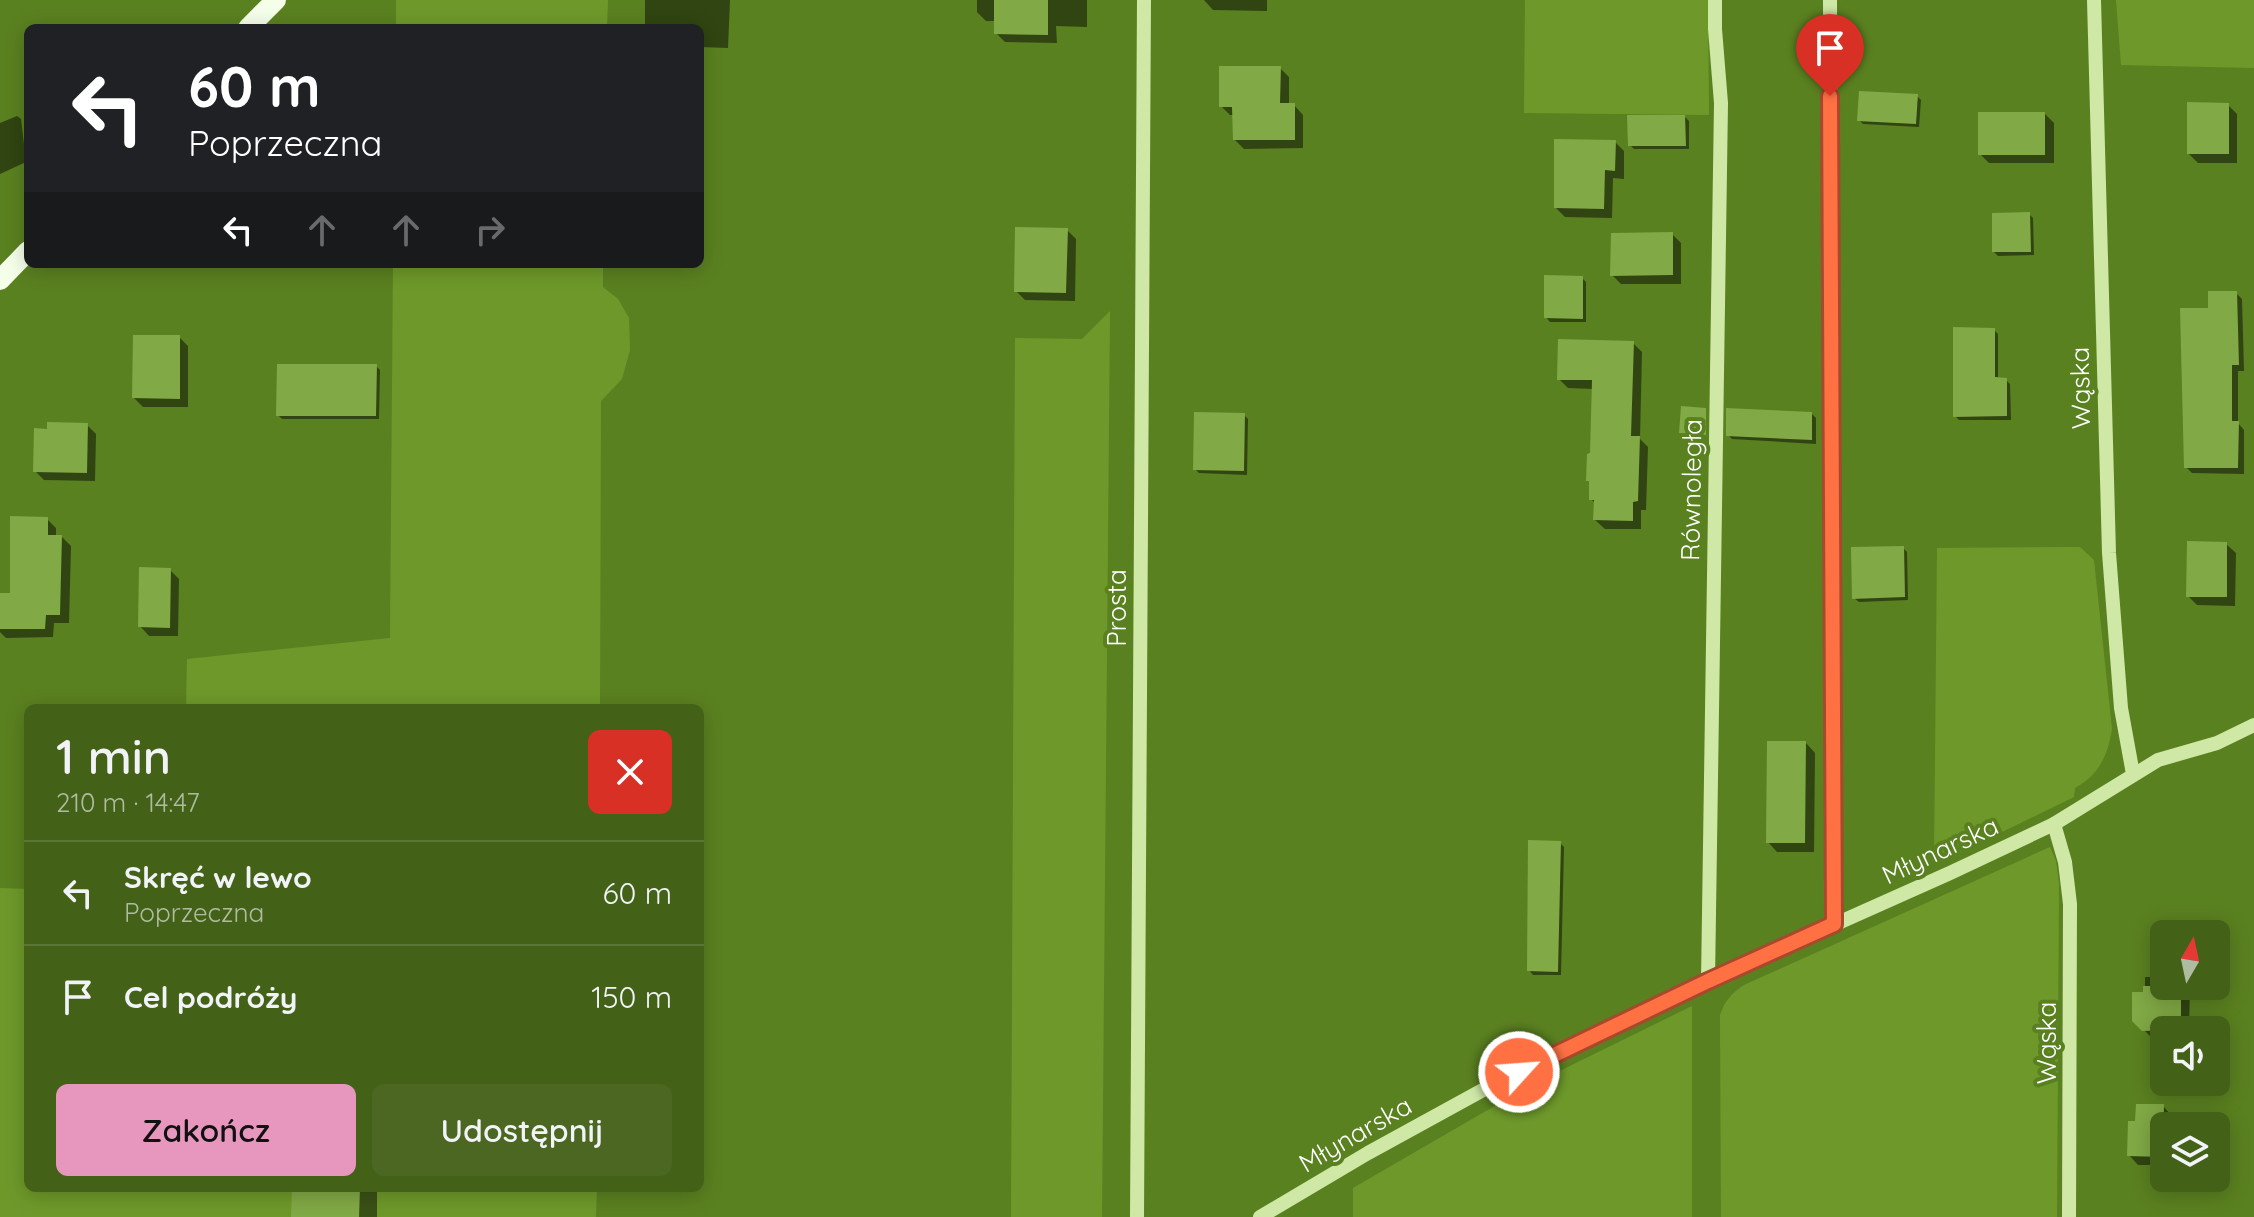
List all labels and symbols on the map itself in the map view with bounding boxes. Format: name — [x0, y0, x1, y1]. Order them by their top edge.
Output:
pin — [1796, 14.0, 1864, 96]
street label: Wąska — [2063, 347, 2097, 429]
street label: Równoległa — [1673, 419, 1709, 561]
street label: Prosta — [1100, 569, 1133, 647]
street label: Młynarska — [1876, 809, 2004, 891]
north arrow — [2150, 920, 2230, 1000]
street label: Wąska — [2030, 1002, 2063, 1084]
position arrow — [1477, 1030, 1561, 1114]
street label: Młynarska — [1293, 1089, 1417, 1179]

